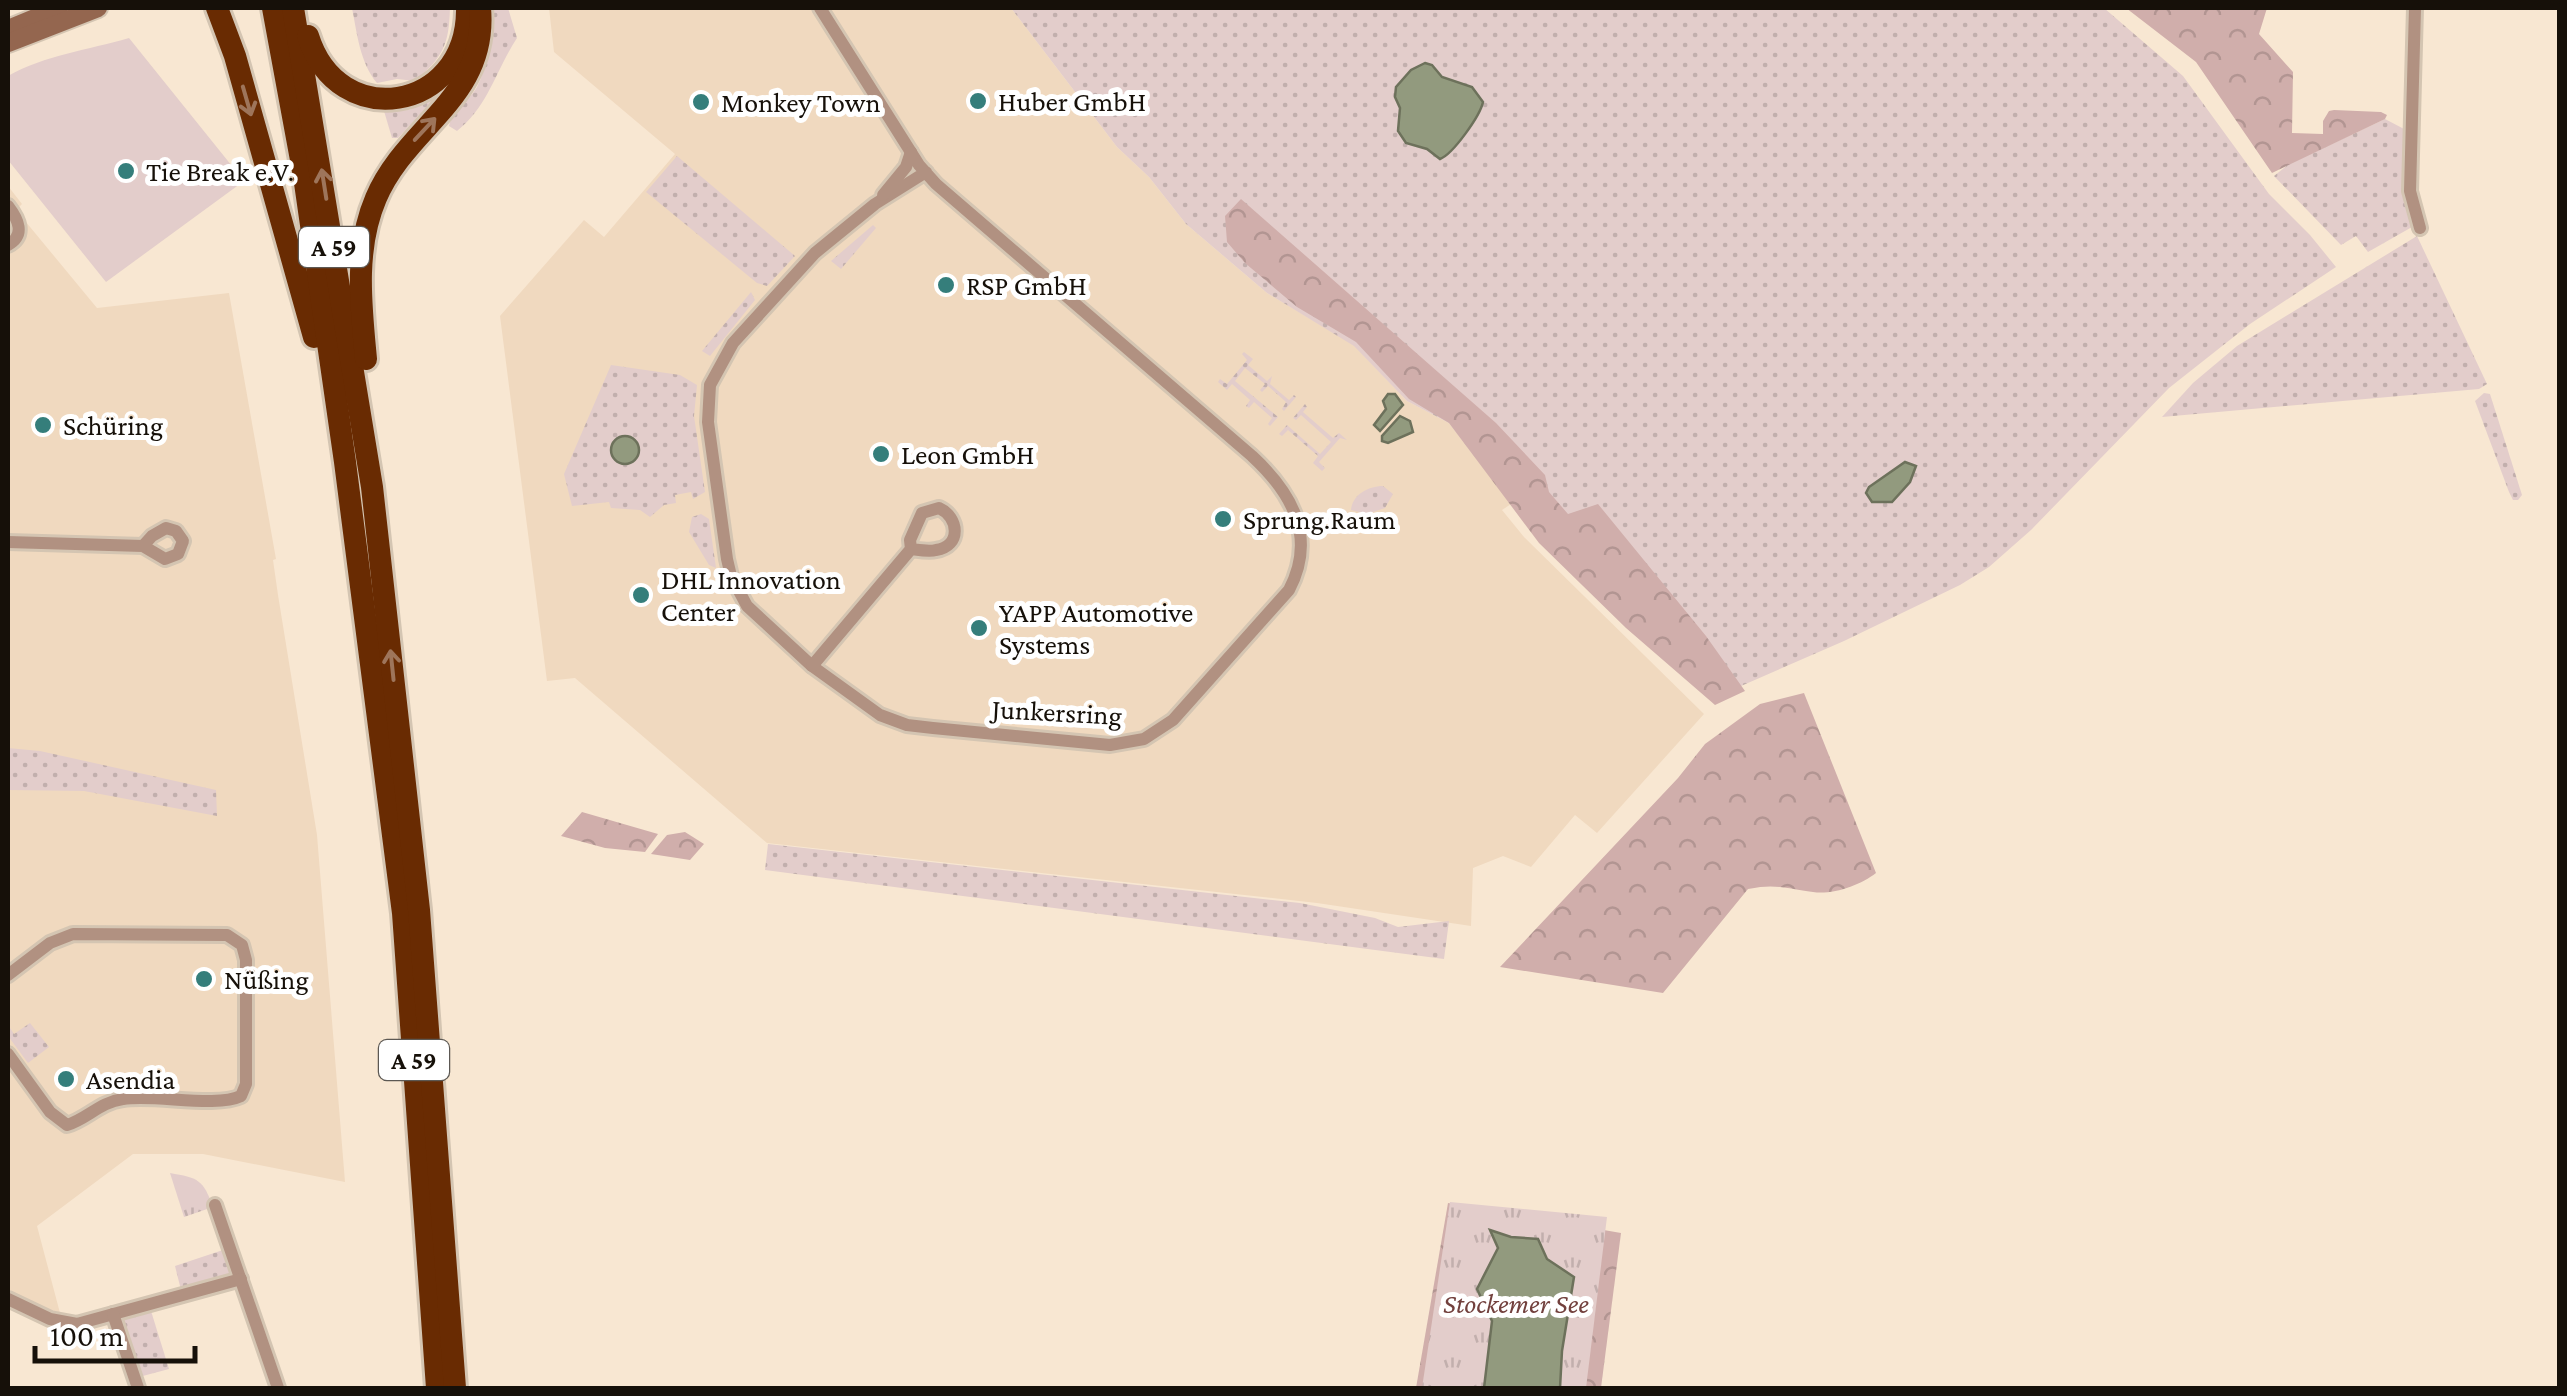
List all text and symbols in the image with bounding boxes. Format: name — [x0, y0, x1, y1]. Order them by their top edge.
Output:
one-way arrow — [239, 85, 258, 116]
place label: Huber GmbH — [998, 86, 1146, 117]
place label: Monkey Town — [721, 87, 880, 118]
marker: Huber GmbH — [967, 90, 989, 112]
marker: Monkey Town — [690, 91, 712, 113]
one-way arrow — [413, 116, 437, 142]
place label: Tie Break e.V. — [146, 156, 294, 187]
marker: Tie Break e.V. — [115, 160, 137, 182]
one-way arrow — [314, 168, 333, 200]
road number: A 59 — [299, 227, 369, 267]
place label: RSP GmbH — [966, 270, 1087, 301]
marker: RSP GmbH — [935, 274, 957, 296]
place label: Schüring — [63, 410, 164, 441]
marker: Schüring — [32, 414, 54, 436]
place label: Leon GmbH — [901, 439, 1034, 470]
marker: Leon GmbH — [870, 443, 892, 465]
place label: Sprung.Raum — [1243, 504, 1396, 535]
marker: Sprung.Raum — [1212, 508, 1234, 530]
place label: DHL Innovation Center — [661, 564, 841, 627]
marker: DHL Innovation Center — [630, 584, 652, 606]
place label: YAPP Automotive Systems — [999, 597, 1193, 660]
marker: YAPP Automotive Systems — [968, 617, 990, 639]
one-way arrow — [382, 650, 401, 682]
street label: Junkersring — [988, 693, 1123, 731]
place label: Nüßing — [224, 964, 309, 995]
marker: Nüßing — [193, 968, 215, 990]
road number: A 59 — [379, 1040, 449, 1080]
place label: Asendia — [86, 1064, 175, 1095]
marker: Asendia — [55, 1068, 77, 1090]
park label: Stockemer See — [1443, 1288, 1589, 1319]
scale bar — [35, 1301, 195, 1363]
text: 100 m — [50, 1319, 124, 1352]

